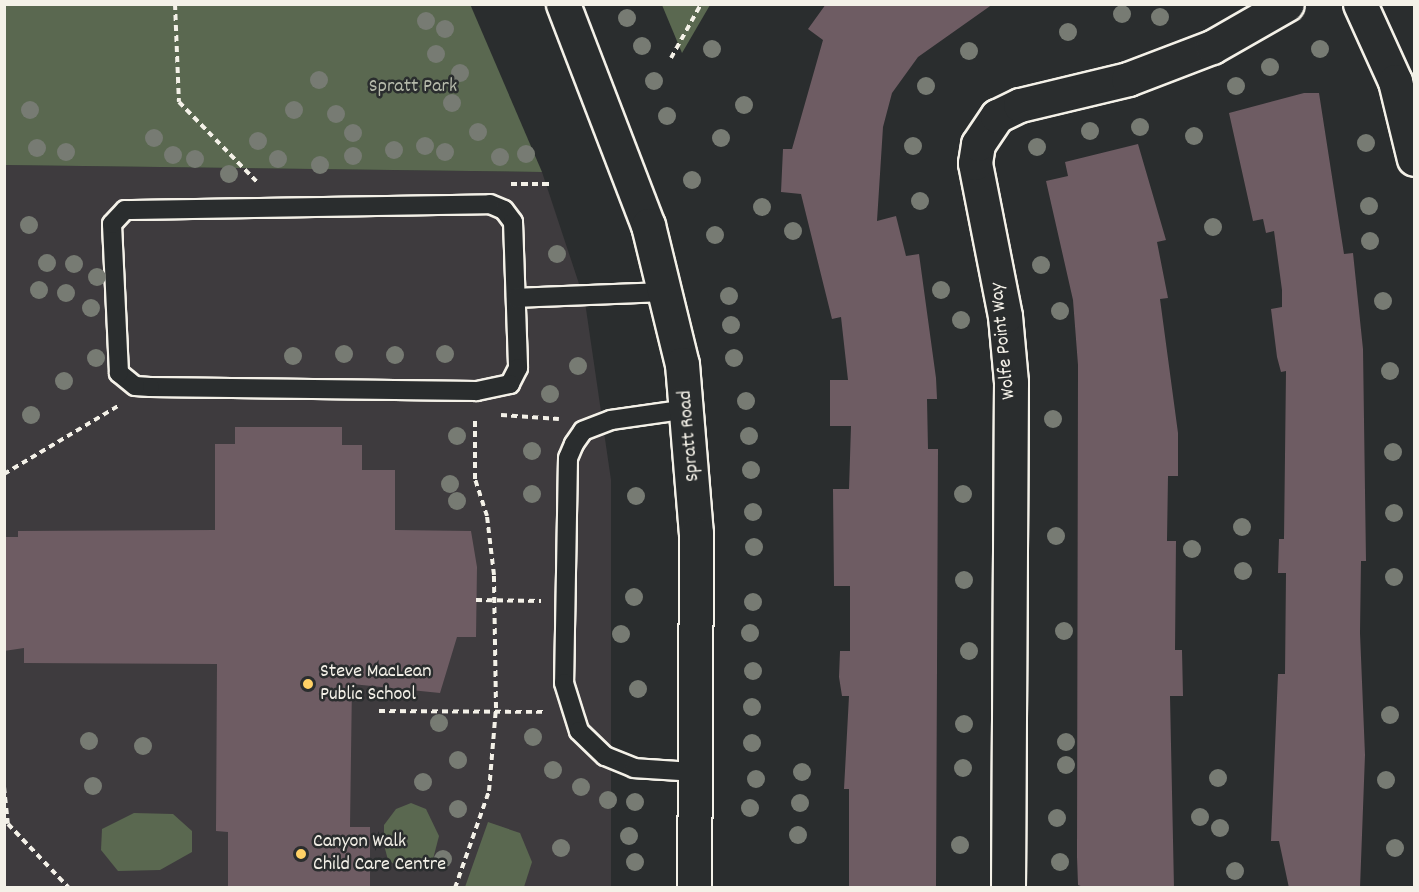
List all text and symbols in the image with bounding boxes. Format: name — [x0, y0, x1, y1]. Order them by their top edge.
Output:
park label: Spratt Park — [369, 75, 457, 99]
street label: Wolfe Point Way — [986, 281, 1022, 401]
street label: Spratt Road — [674, 389, 706, 483]
place label: Steve MacLean Public School — [320, 660, 431, 707]
marker: Steve MacLean Public School — [301, 677, 315, 691]
place label: Canyon Walk Child Care Centre — [313, 831, 446, 878]
marker: Canyon Walk Child Care Centre — [294, 847, 308, 861]

